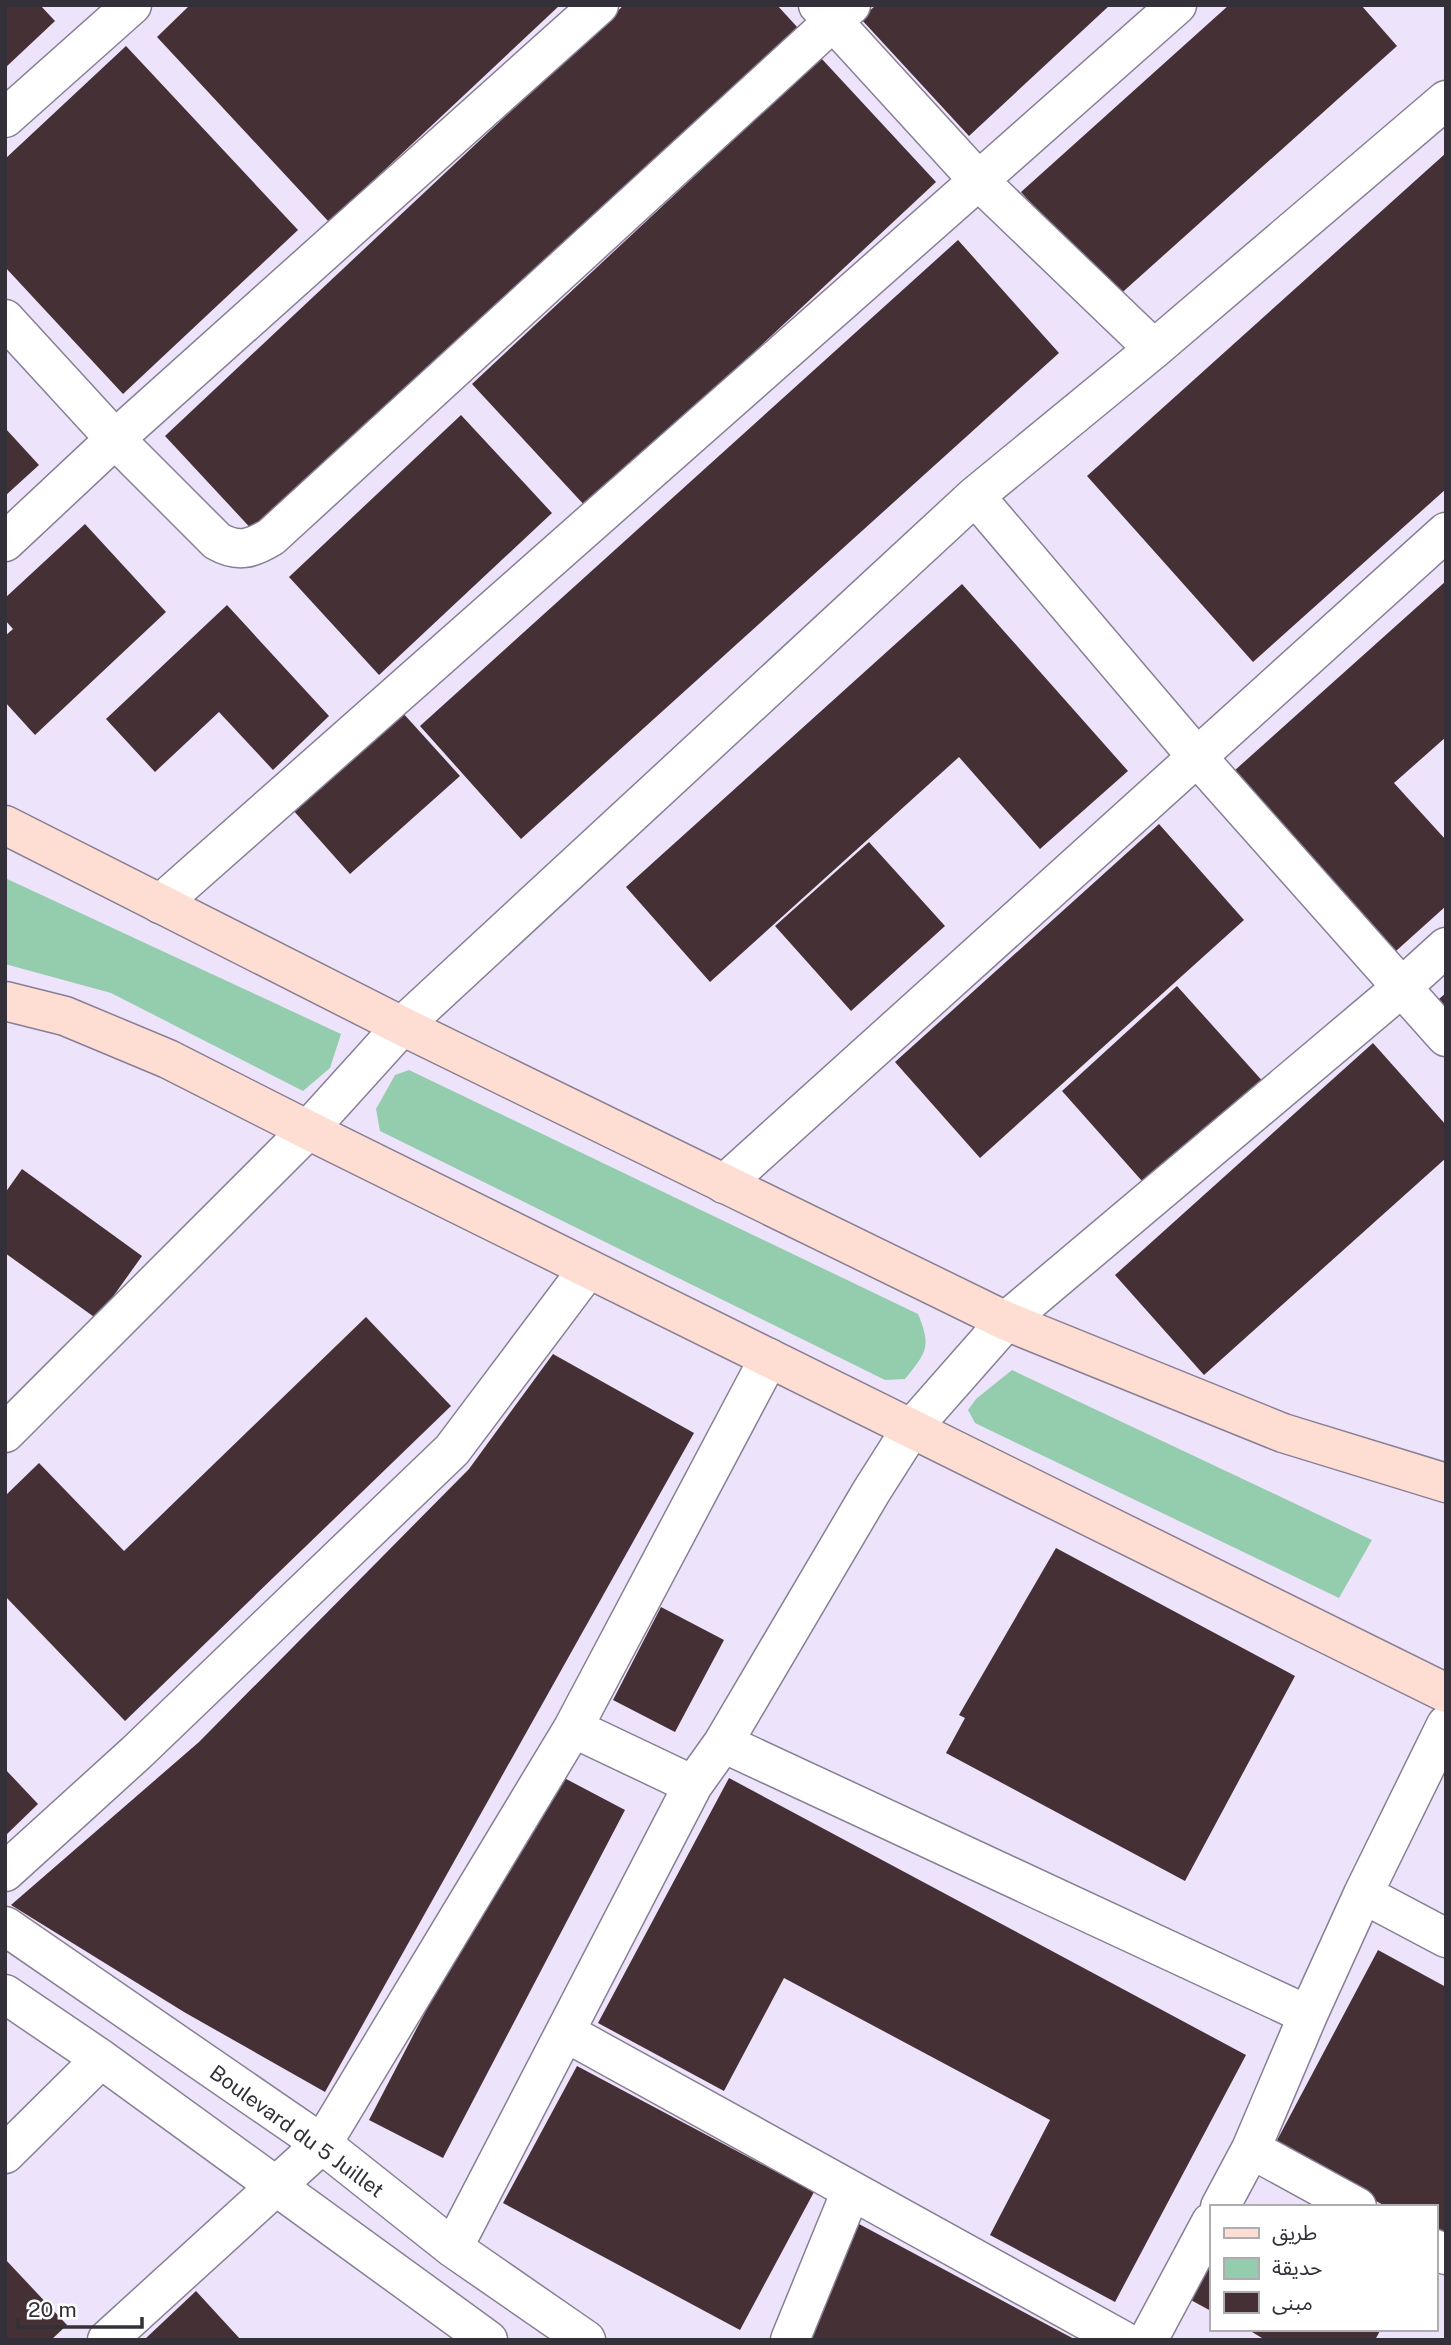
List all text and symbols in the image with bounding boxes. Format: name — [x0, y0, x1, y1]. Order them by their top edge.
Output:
street label: Boulevard du 5 Juillet — [205, 2060, 389, 2202]
legend — [1210, 2205, 1437, 2331]
text: طريق — [1272, 2220, 1317, 2246]
text: حديقة — [1272, 2255, 1322, 2280]
scale bar — [18, 2286, 142, 2330]
text: مبنى — [1272, 2290, 1313, 2315]
text: 20 m — [28, 2297, 77, 2322]

